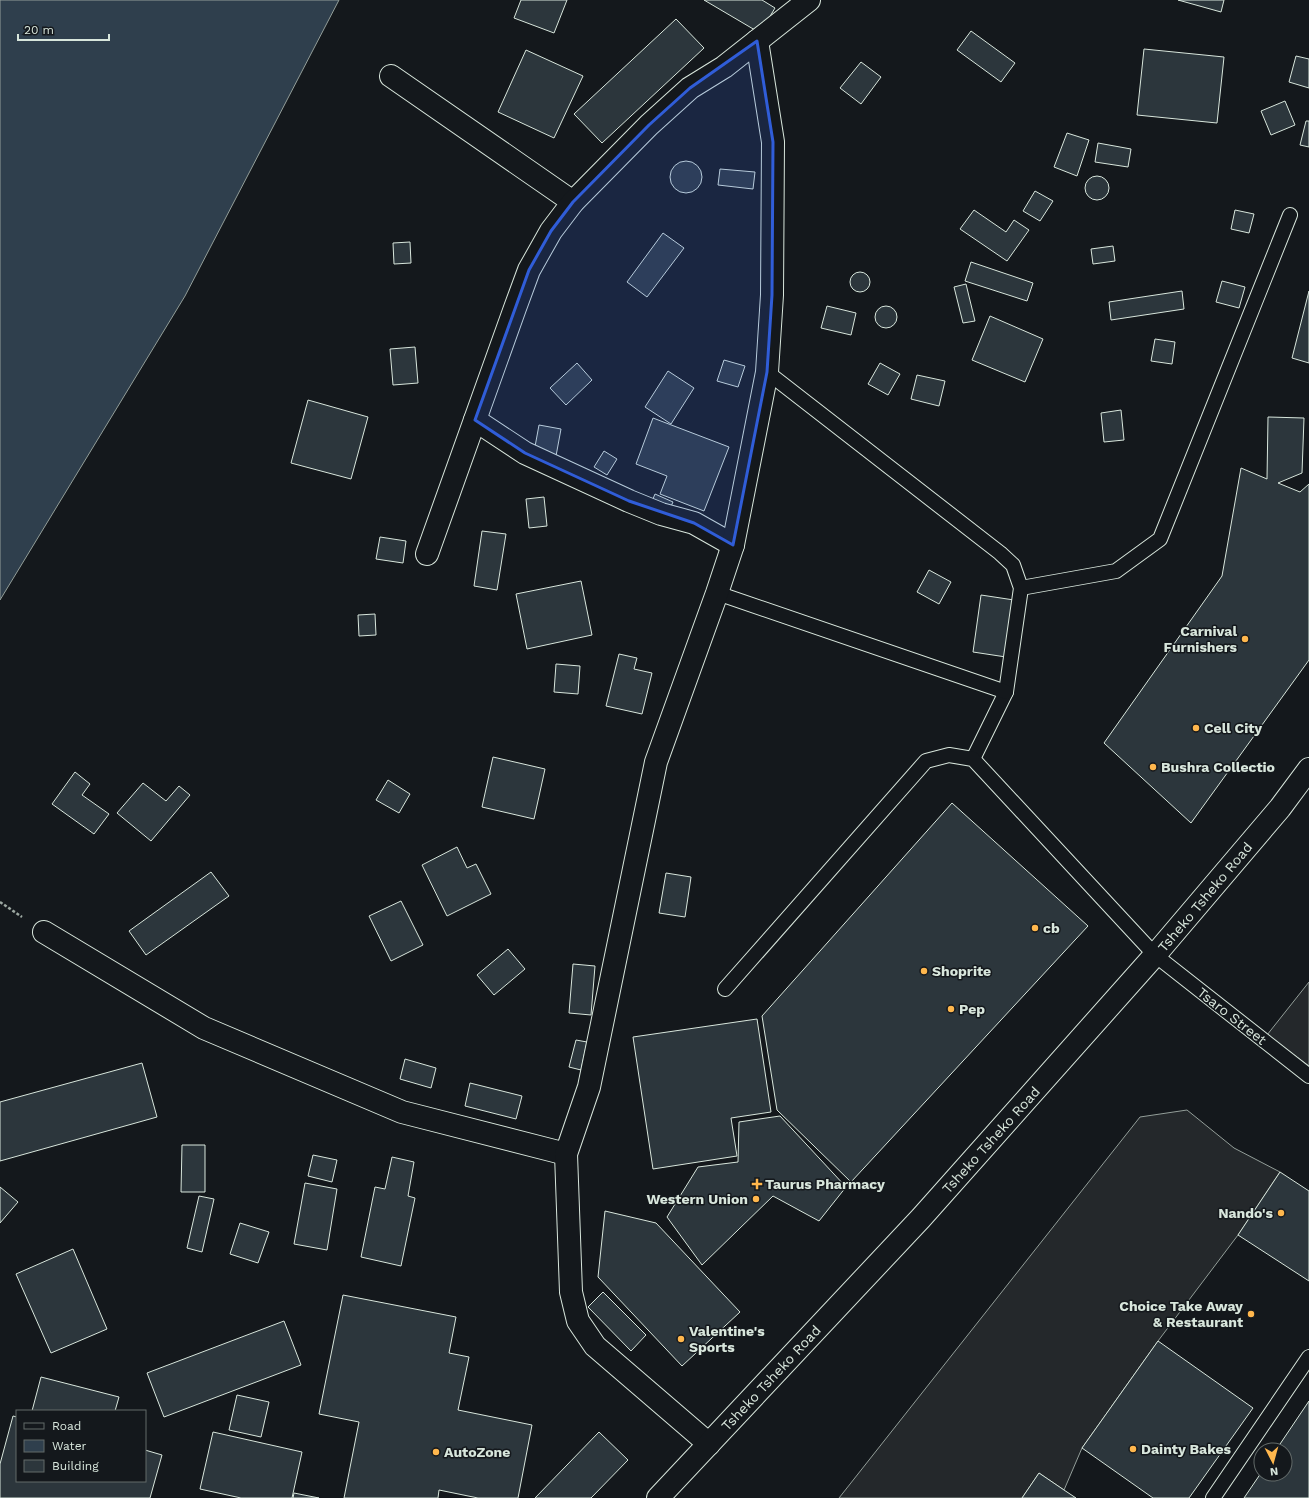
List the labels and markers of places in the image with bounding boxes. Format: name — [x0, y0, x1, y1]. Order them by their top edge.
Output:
place label: Carnival Furnishers — [1164, 623, 1238, 655]
marker: Carnival Furnishers — [1240, 634, 1250, 644]
place label: Cell City — [1204, 720, 1262, 736]
marker: Cell City — [1191, 723, 1201, 733]
place label: Bushra Collectio — [1161, 759, 1275, 775]
marker: Bushra Collectio — [1148, 762, 1158, 772]
place label: cb — [1043, 920, 1060, 936]
marker: cb — [1030, 923, 1040, 933]
place label: Shoprite — [932, 963, 991, 979]
marker: Shoprite — [919, 966, 929, 976]
place label: Pep — [959, 1001, 985, 1017]
marker: Pep — [946, 1004, 956, 1014]
place label: Taurus Pharmacy — [765, 1176, 885, 1192]
marker: Taurus Pharmacy — [752, 1179, 762, 1189]
place label: Western Union — [647, 1191, 748, 1207]
marker: Western Union — [751, 1194, 761, 1204]
place label: Nando's — [1218, 1205, 1274, 1221]
marker: Nando's — [1276, 1208, 1286, 1218]
place label: Choice Take Away & Restaurant — [1119, 1298, 1243, 1330]
marker: Choice Take Away & Restaurant — [1246, 1309, 1256, 1319]
place label: Valentine's Sports — [689, 1323, 765, 1355]
marker: Valentine's Sports — [676, 1334, 686, 1344]
place label: Dainty Bakes — [1141, 1441, 1232, 1457]
place label: AutoZone — [444, 1444, 510, 1460]
marker: Dainty Bakes — [1128, 1444, 1138, 1454]
marker: AutoZone — [431, 1447, 441, 1457]

